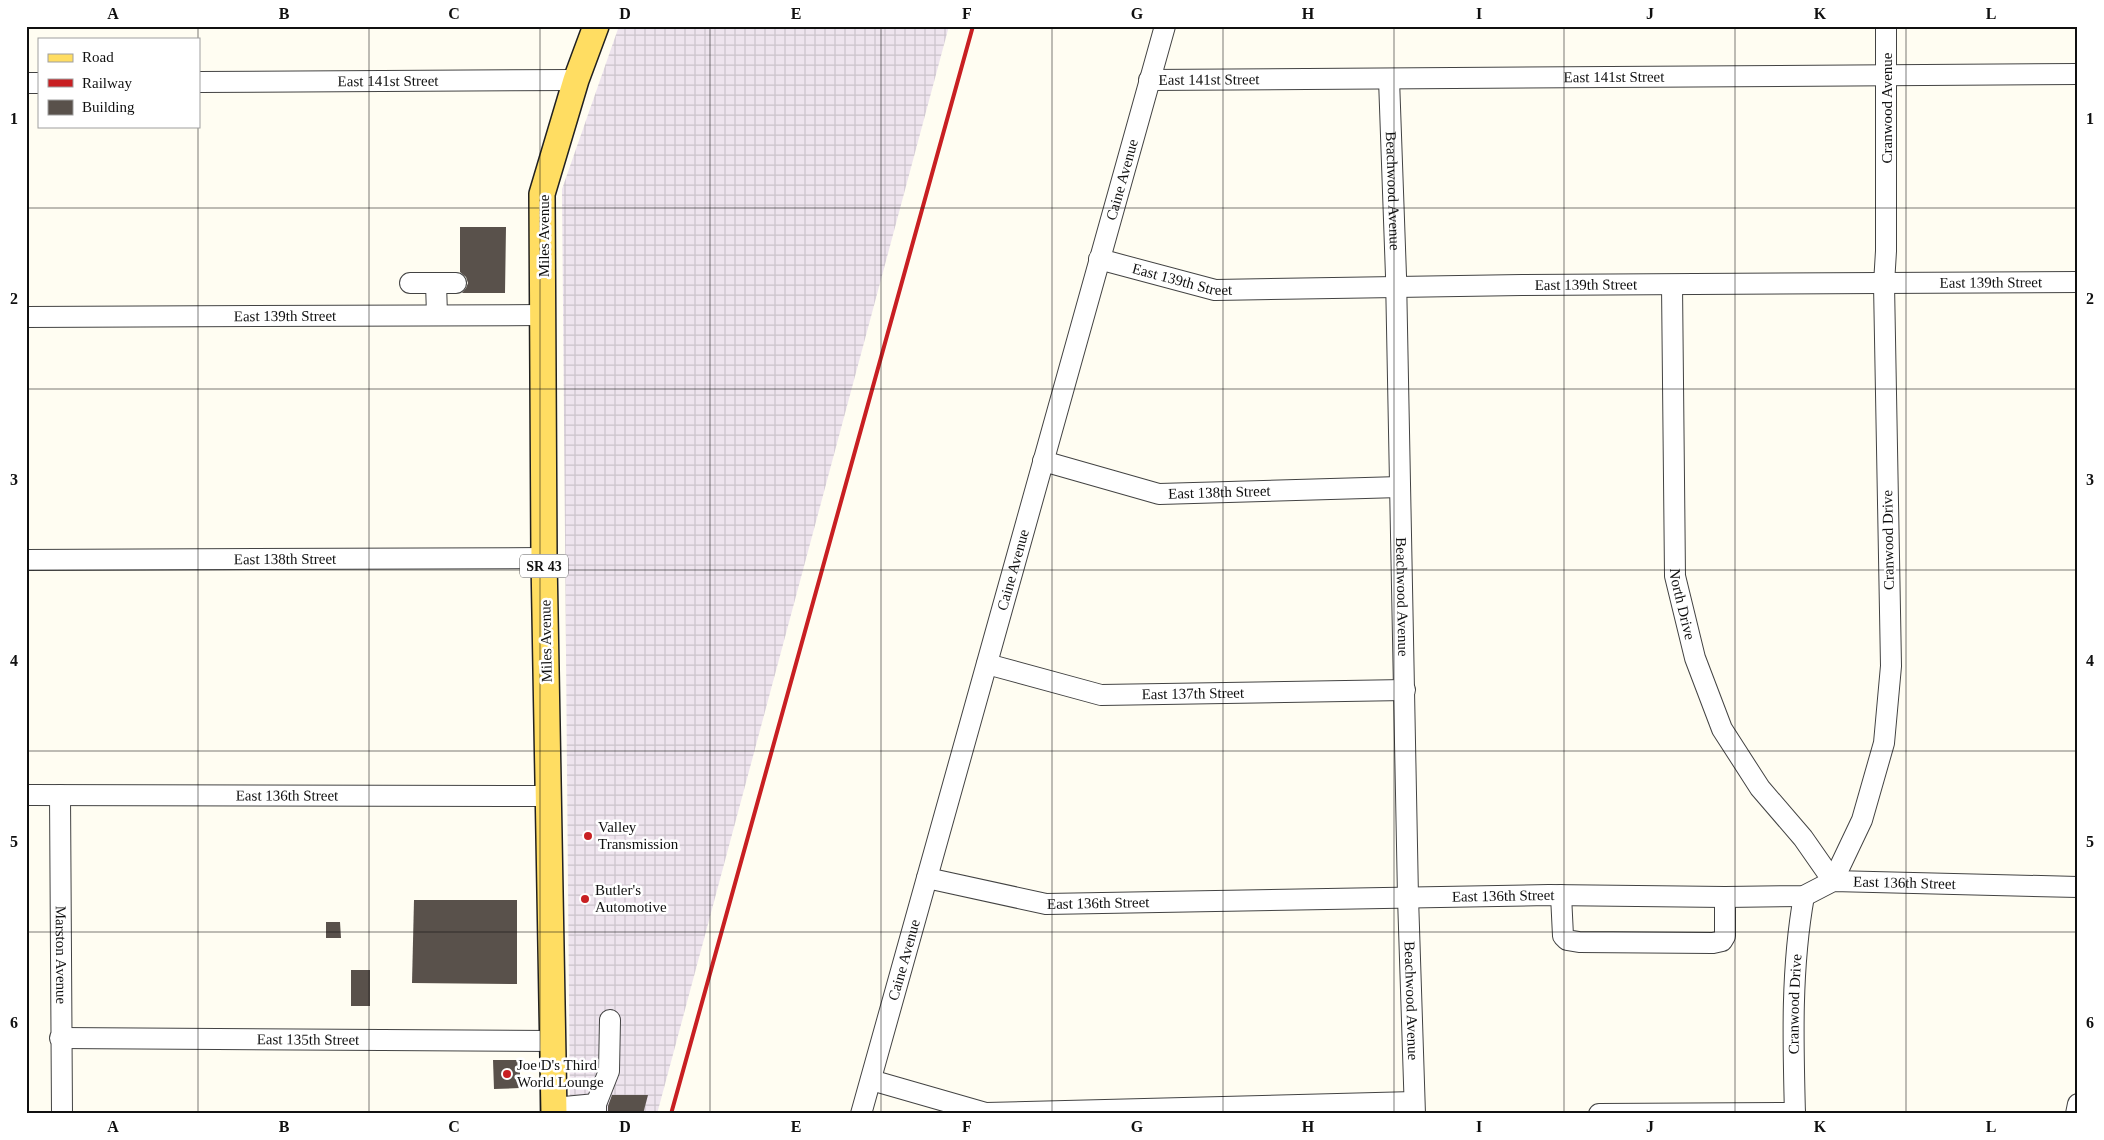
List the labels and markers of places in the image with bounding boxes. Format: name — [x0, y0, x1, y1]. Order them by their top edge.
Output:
place label: Valley Transmission — [598, 819, 679, 852]
marker: Valley Transmission — [582, 830, 594, 842]
place label: Butler's Automotive — [595, 882, 667, 915]
marker: Butler's Automotive — [579, 893, 591, 905]
place label: Joe D's Third World Lounge — [517, 1057, 604, 1090]
marker: Joe D's Third World Lounge — [501, 1068, 513, 1080]

